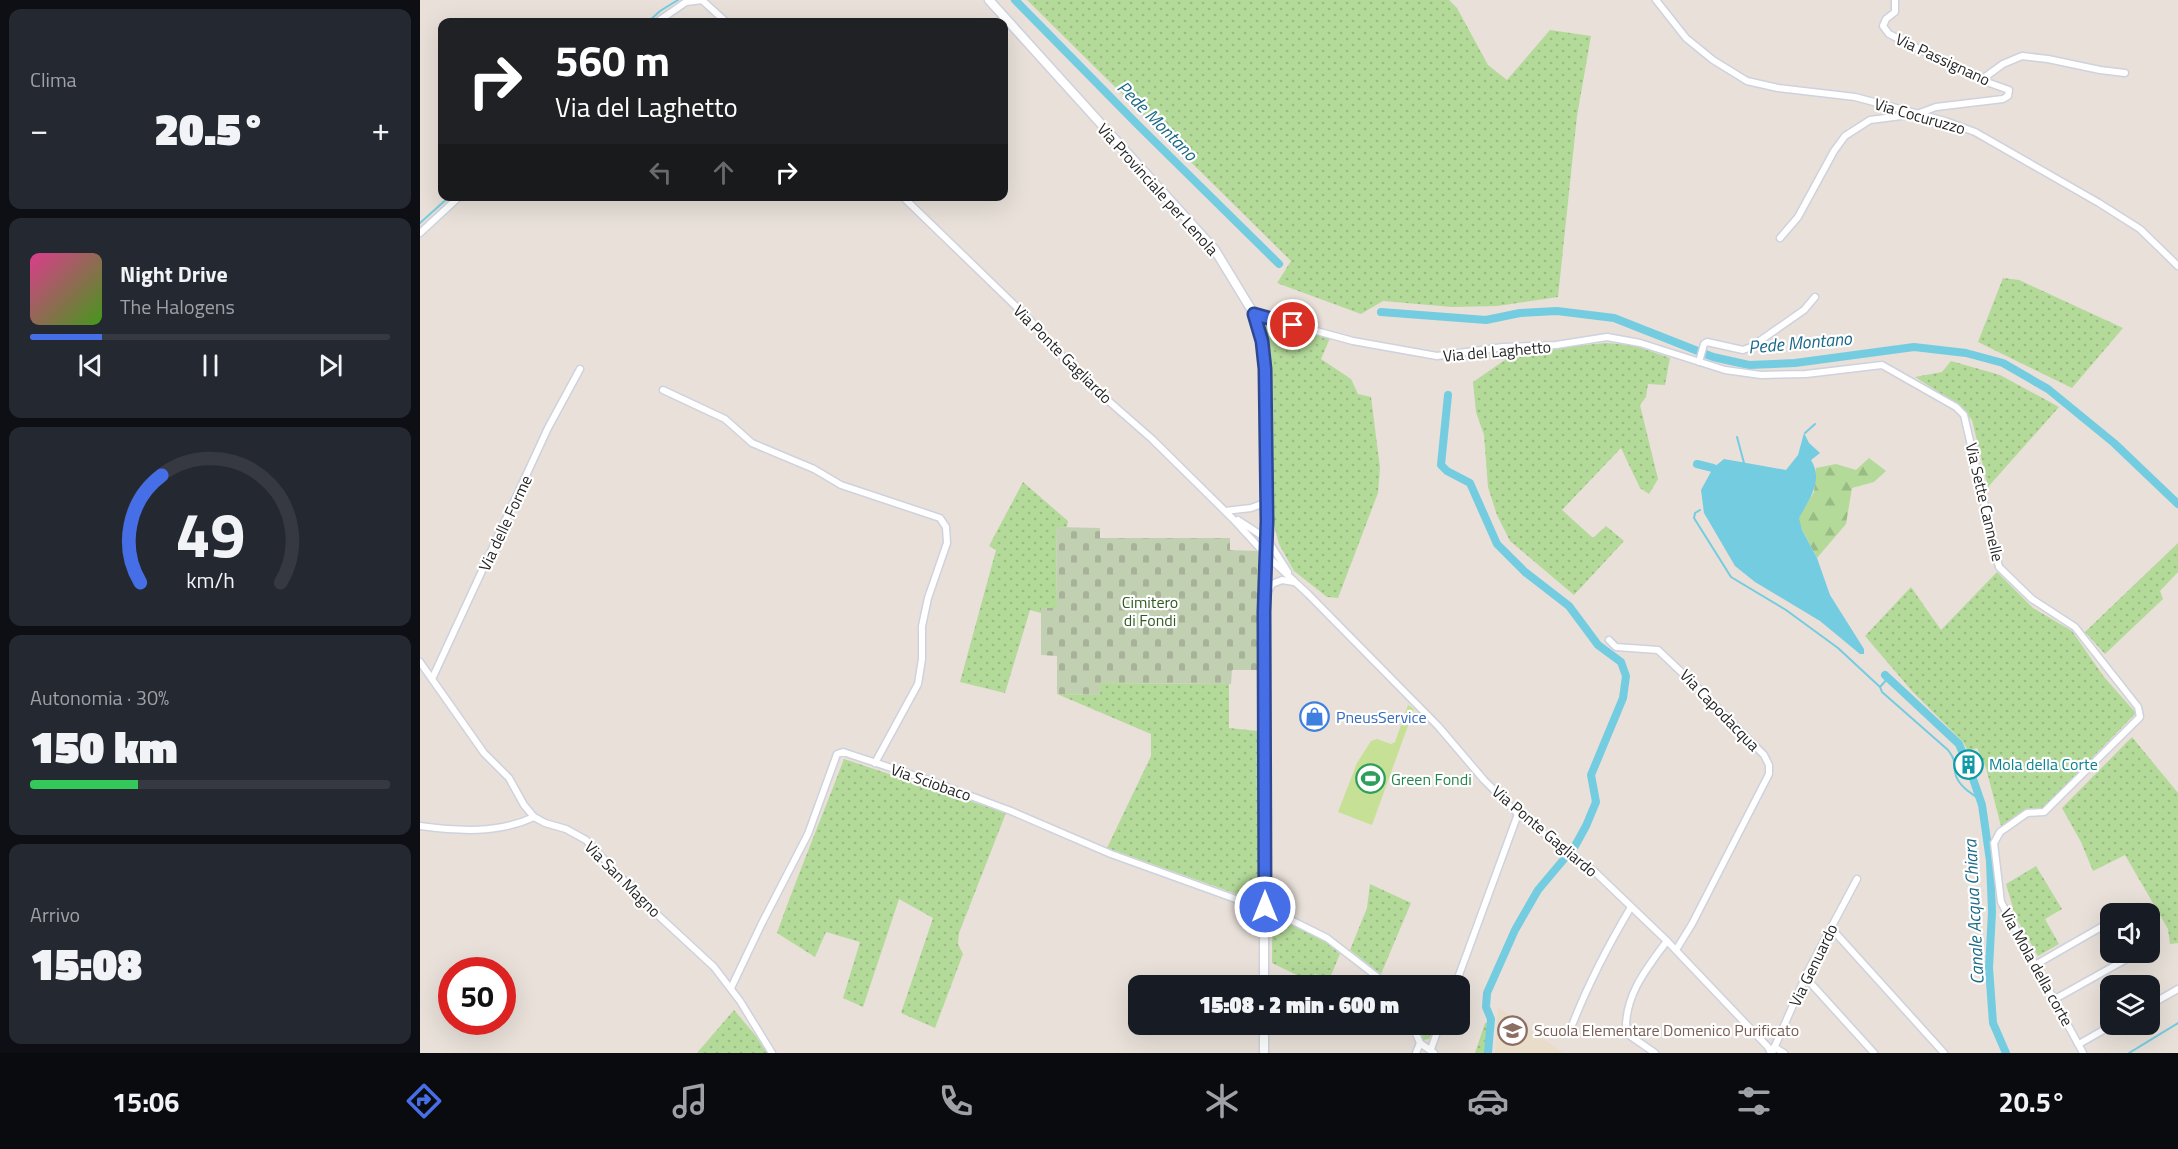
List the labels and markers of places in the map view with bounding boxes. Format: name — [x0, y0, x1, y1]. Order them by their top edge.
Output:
pin — [1267, 299, 1318, 350]
shop icon: PneusService — [1299, 701, 1331, 733]
place label: PneusService — [1336, 705, 1427, 729]
building icon: Mola della Corte — [1952, 748, 1984, 780]
place label: Mola della Corte — [1989, 752, 2098, 776]
sports icon: Green Fondi — [1354, 763, 1386, 795]
place label: Green Fondi — [1391, 767, 1472, 791]
school or university icon: Scuola Elementare Domenico Purificato — [1497, 1014, 1529, 1046]
place label: Scuola Elementare Domenico Purificato — [1534, 1018, 1799, 1042]

